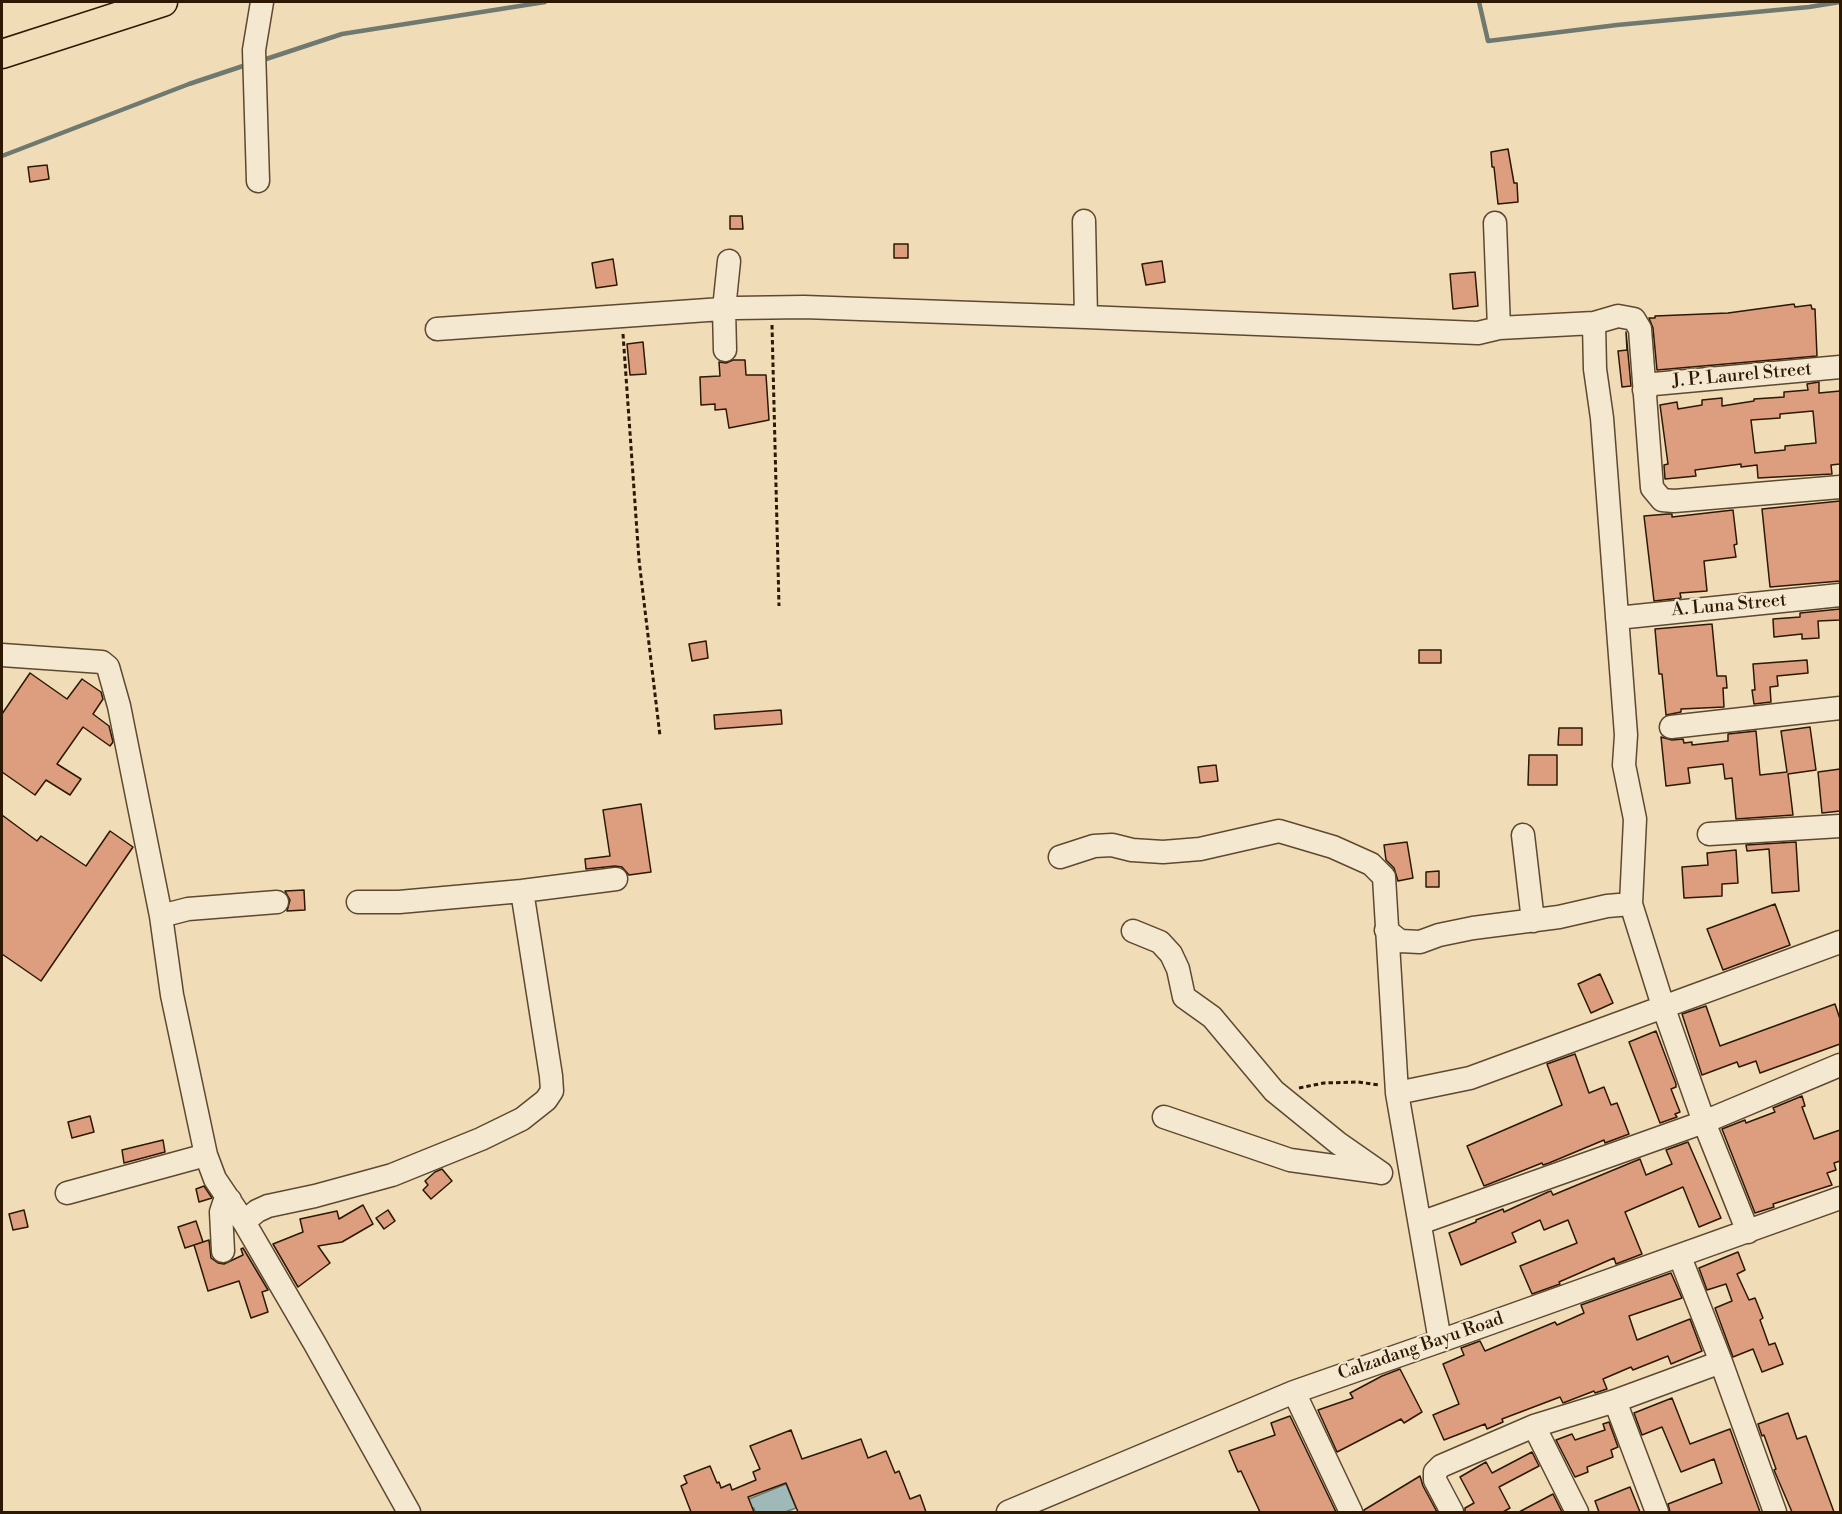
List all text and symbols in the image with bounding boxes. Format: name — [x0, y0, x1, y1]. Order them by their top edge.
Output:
street label: J. P. Laurel Street — [1671, 359, 1813, 393]
street label: A. Luna Street — [1671, 590, 1787, 622]
street label: Calzadang Bayu Road — [1335, 1309, 1507, 1385]

